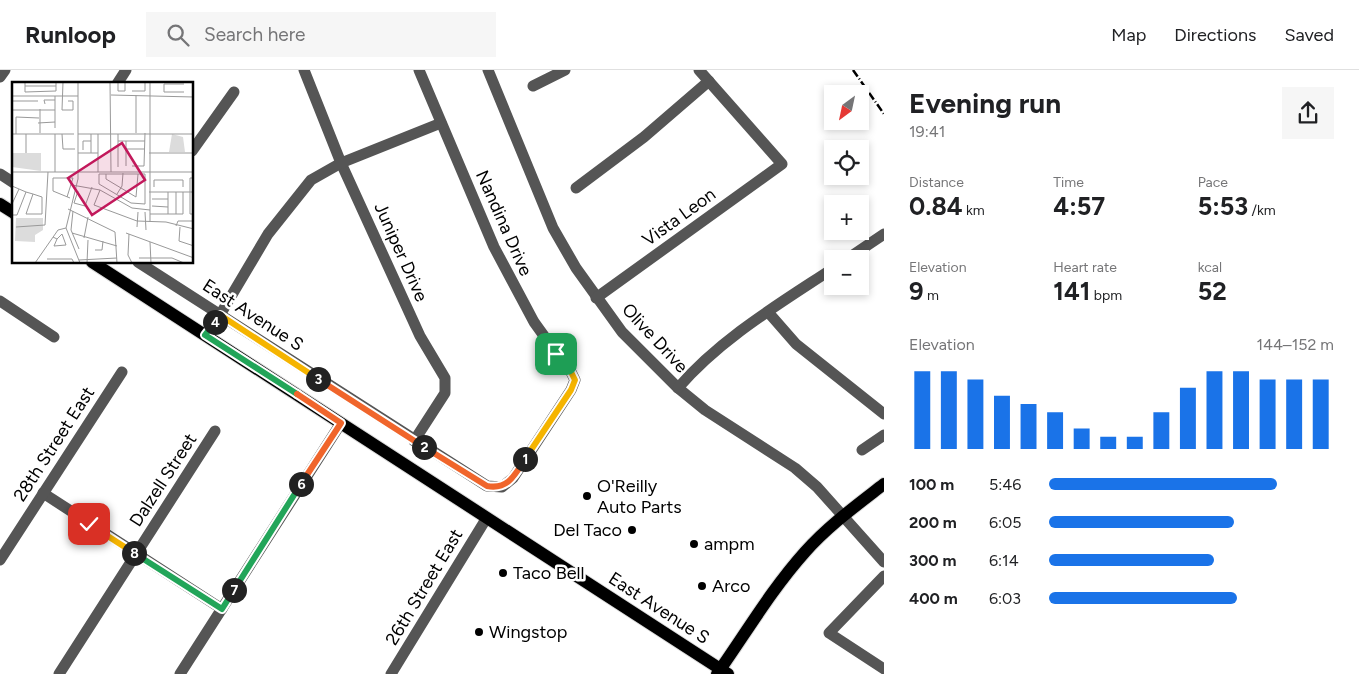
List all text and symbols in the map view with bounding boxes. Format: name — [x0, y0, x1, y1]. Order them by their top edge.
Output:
search box — [146, 12, 496, 57]
text: Runloop — [25, 20, 116, 49]
icon: search — [164, 21, 192, 49]
text: Search here — [204, 23, 305, 46]
text: Map — [1111, 24, 1146, 46]
text: Directions — [1174, 24, 1256, 46]
text: Saved — [1284, 24, 1334, 46]
inset map — [12, 82, 194, 264]
north arrow — [824, 85, 869, 130]
map controls — [824, 85, 869, 295]
text: Evening run — [909, 86, 1061, 120]
button: share — [1282, 87, 1334, 139]
text: 19:41 — [909, 122, 945, 141]
button: locate — [824, 140, 869, 185]
street label: Nandina Drive — [471, 167, 537, 279]
text: Distance — [909, 174, 964, 191]
text: Time — [1053, 174, 1084, 191]
text: Pace — [1198, 174, 1228, 191]
street label: Vista Leon — [638, 183, 720, 251]
text: 0.84 — [909, 191, 963, 221]
text: 4:57 — [1053, 191, 1105, 221]
text: 5:53 — [1198, 191, 1248, 221]
button: + — [824, 195, 869, 240]
street label: Juniper Drive — [369, 199, 433, 305]
text: km — [963, 202, 985, 219]
text: /km — [1248, 202, 1276, 219]
button: − — [824, 250, 869, 295]
text: Elevation — [909, 259, 967, 276]
text: Heart rate — [1053, 259, 1117, 276]
text: kcal — [1198, 259, 1222, 276]
street label: East Avenue S — [198, 274, 308, 356]
text: 9 — [909, 276, 924, 306]
text: 141 — [1053, 276, 1090, 306]
text: 52 — [1198, 276, 1227, 306]
text: m — [924, 287, 939, 304]
text: bpm — [1090, 287, 1122, 304]
street label: Olive Drive — [617, 299, 693, 377]
pin: 4 — [202, 310, 228, 334]
text: 4 — [211, 314, 220, 331]
pin — [535, 333, 577, 375]
text: Elevation — [909, 335, 975, 354]
text: 144–152 m — [1256, 335, 1334, 354]
icon: arrive — [542, 340, 570, 368]
pin: 3 — [306, 366, 330, 392]
text: 3 — [315, 371, 322, 388]
street label: 28th Street East — [9, 382, 99, 505]
street label: Dalzell Street — [125, 429, 201, 531]
pin: 2 — [412, 434, 436, 460]
text: 2 — [420, 439, 429, 456]
pin: 1 — [512, 446, 538, 472]
text: 1 — [523, 451, 528, 468]
pin: 6 — [288, 472, 314, 496]
place label: O'Reilly Auto Parts — [597, 475, 682, 518]
text: 100 m — [909, 475, 954, 494]
text: 5:46 — [989, 475, 1021, 494]
text: 6 — [297, 476, 306, 493]
marker: O'Reilly Auto Parts — [581, 490, 593, 502]
pin — [68, 503, 110, 545]
icon: check — [75, 510, 103, 538]
text: 200 m — [909, 513, 957, 532]
text: 6:05 — [989, 513, 1022, 532]
place label: Del Taco — [553, 519, 622, 541]
marker: Del Taco — [626, 524, 638, 536]
street label: 26th Street East — [381, 525, 467, 649]
place label: ampm — [704, 533, 754, 555]
marker: ampm — [688, 538, 700, 550]
pin: 8 — [122, 540, 146, 566]
text: 8 — [130, 545, 139, 562]
text: 300 m — [909, 551, 956, 570]
text: 6:14 — [989, 551, 1019, 570]
place label: Taco Bell — [513, 562, 584, 584]
marker: Taco Bell — [497, 567, 509, 579]
street label: East Avenue S — [604, 567, 714, 649]
place label: Arco — [712, 575, 750, 597]
pin: 7 — [222, 578, 246, 602]
marker: Arco — [696, 580, 708, 592]
text: 7 — [231, 582, 238, 599]
text: 400 m — [909, 589, 958, 608]
text: 6:03 — [989, 589, 1021, 608]
place label: Wingstop — [489, 621, 567, 643]
marker: Wingstop — [473, 626, 485, 638]

